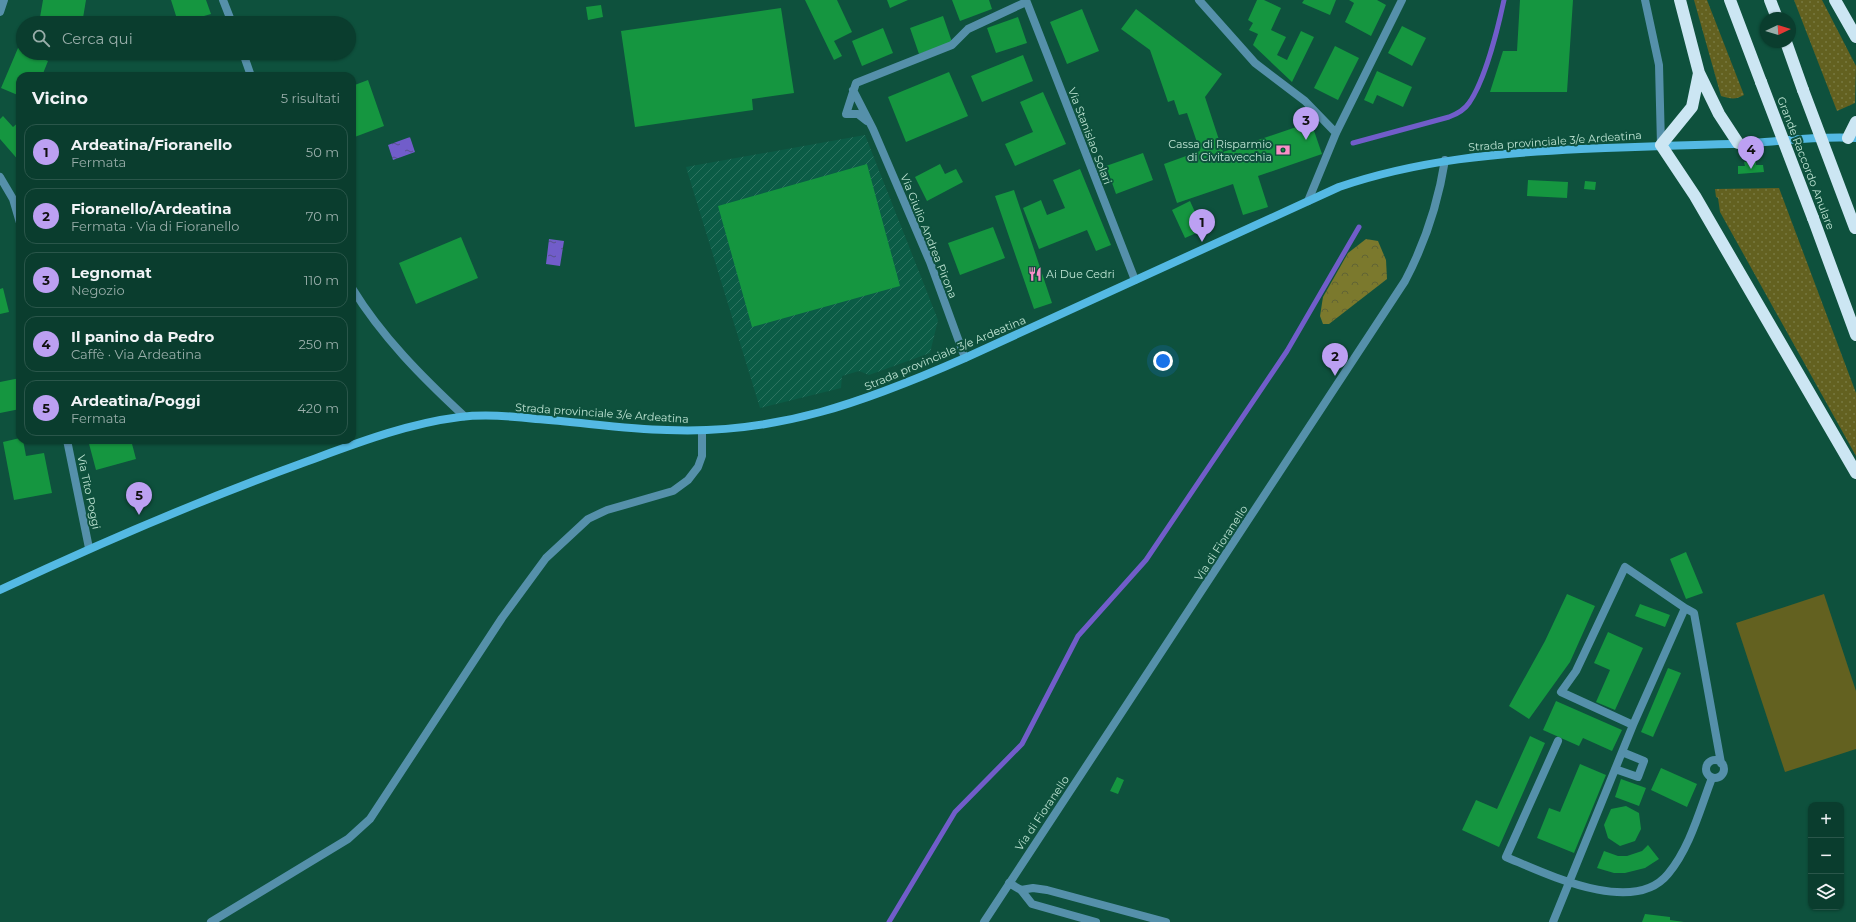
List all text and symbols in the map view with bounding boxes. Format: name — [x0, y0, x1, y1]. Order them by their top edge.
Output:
north arrow — [1760, 12, 1796, 48]
search box — [16, 16, 356, 60]
icon: search — [30, 27, 52, 49]
text: Cerca qui — [62, 29, 133, 48]
street label: Via Stanislao Solari — [1065, 86, 1115, 186]
text: Vicino — [32, 88, 88, 108]
text: 5 risultati — [281, 90, 340, 106]
street label: Grande Raccordo Anulare — [1774, 94, 1838, 232]
pin: 3 — [1293, 107, 1319, 140]
street label: Strada provinciale 3/e Ardeatina — [1468, 128, 1642, 154]
text: Ardeatina/Fioranello — [71, 135, 232, 154]
pin: 4 — [1738, 136, 1764, 169]
place label: Cassa di Risparmio di Civitavecchia — [1168, 137, 1272, 164]
bank icon: Cassa di Risparmio di Civitavecchia — [1275, 142, 1291, 158]
text: 1 — [43, 144, 49, 160]
text: 50 m — [306, 144, 339, 160]
text: Fermata — [71, 154, 126, 170]
street label: Via Giulio Andrea Pirona — [898, 172, 960, 300]
text: Fioranello/Ardeatina — [71, 199, 231, 218]
text: 2 — [42, 208, 50, 224]
text: 70 m — [306, 208, 339, 224]
pin: 1 — [1189, 209, 1215, 242]
text: Fermata · Via di Fioranello — [71, 218, 239, 234]
text: Legnomat — [71, 263, 152, 282]
restaurant icon: Ai Due Cedri — [1027, 266, 1043, 282]
place label: Ai Due Cedri — [1046, 267, 1115, 281]
text: 3 — [42, 272, 50, 288]
text: 110 m — [304, 272, 339, 288]
text: Negozio — [71, 282, 125, 298]
street label: Strada provinciale 3/e Ardeatina — [862, 313, 1028, 393]
text: Il panino da Pedro — [71, 327, 214, 346]
text: 4 — [42, 336, 50, 352]
text: 250 m — [298, 336, 339, 352]
pin: 2 — [1322, 343, 1348, 376]
text: Caffè · Via Ardeatina — [71, 346, 202, 362]
your location — [1153, 351, 1173, 371]
text: Ardeatina/Poggi — [71, 391, 200, 410]
text: 5 — [42, 400, 50, 416]
text: 420 m — [297, 400, 339, 416]
street label: Strada provinciale 3/e Ardeatina — [515, 400, 689, 426]
text: Fermata — [71, 410, 126, 426]
street label: Via Tito Poggi — [74, 454, 104, 531]
pin: 5 — [126, 482, 152, 515]
street label: Via di Fioranello — [1191, 503, 1251, 583]
street label: Via di Fioranello — [1012, 773, 1072, 853]
map controls — [1808, 802, 1844, 910]
button: + — [1808, 802, 1844, 838]
button: − — [1808, 838, 1844, 874]
button: layers — [1808, 874, 1844, 910]

